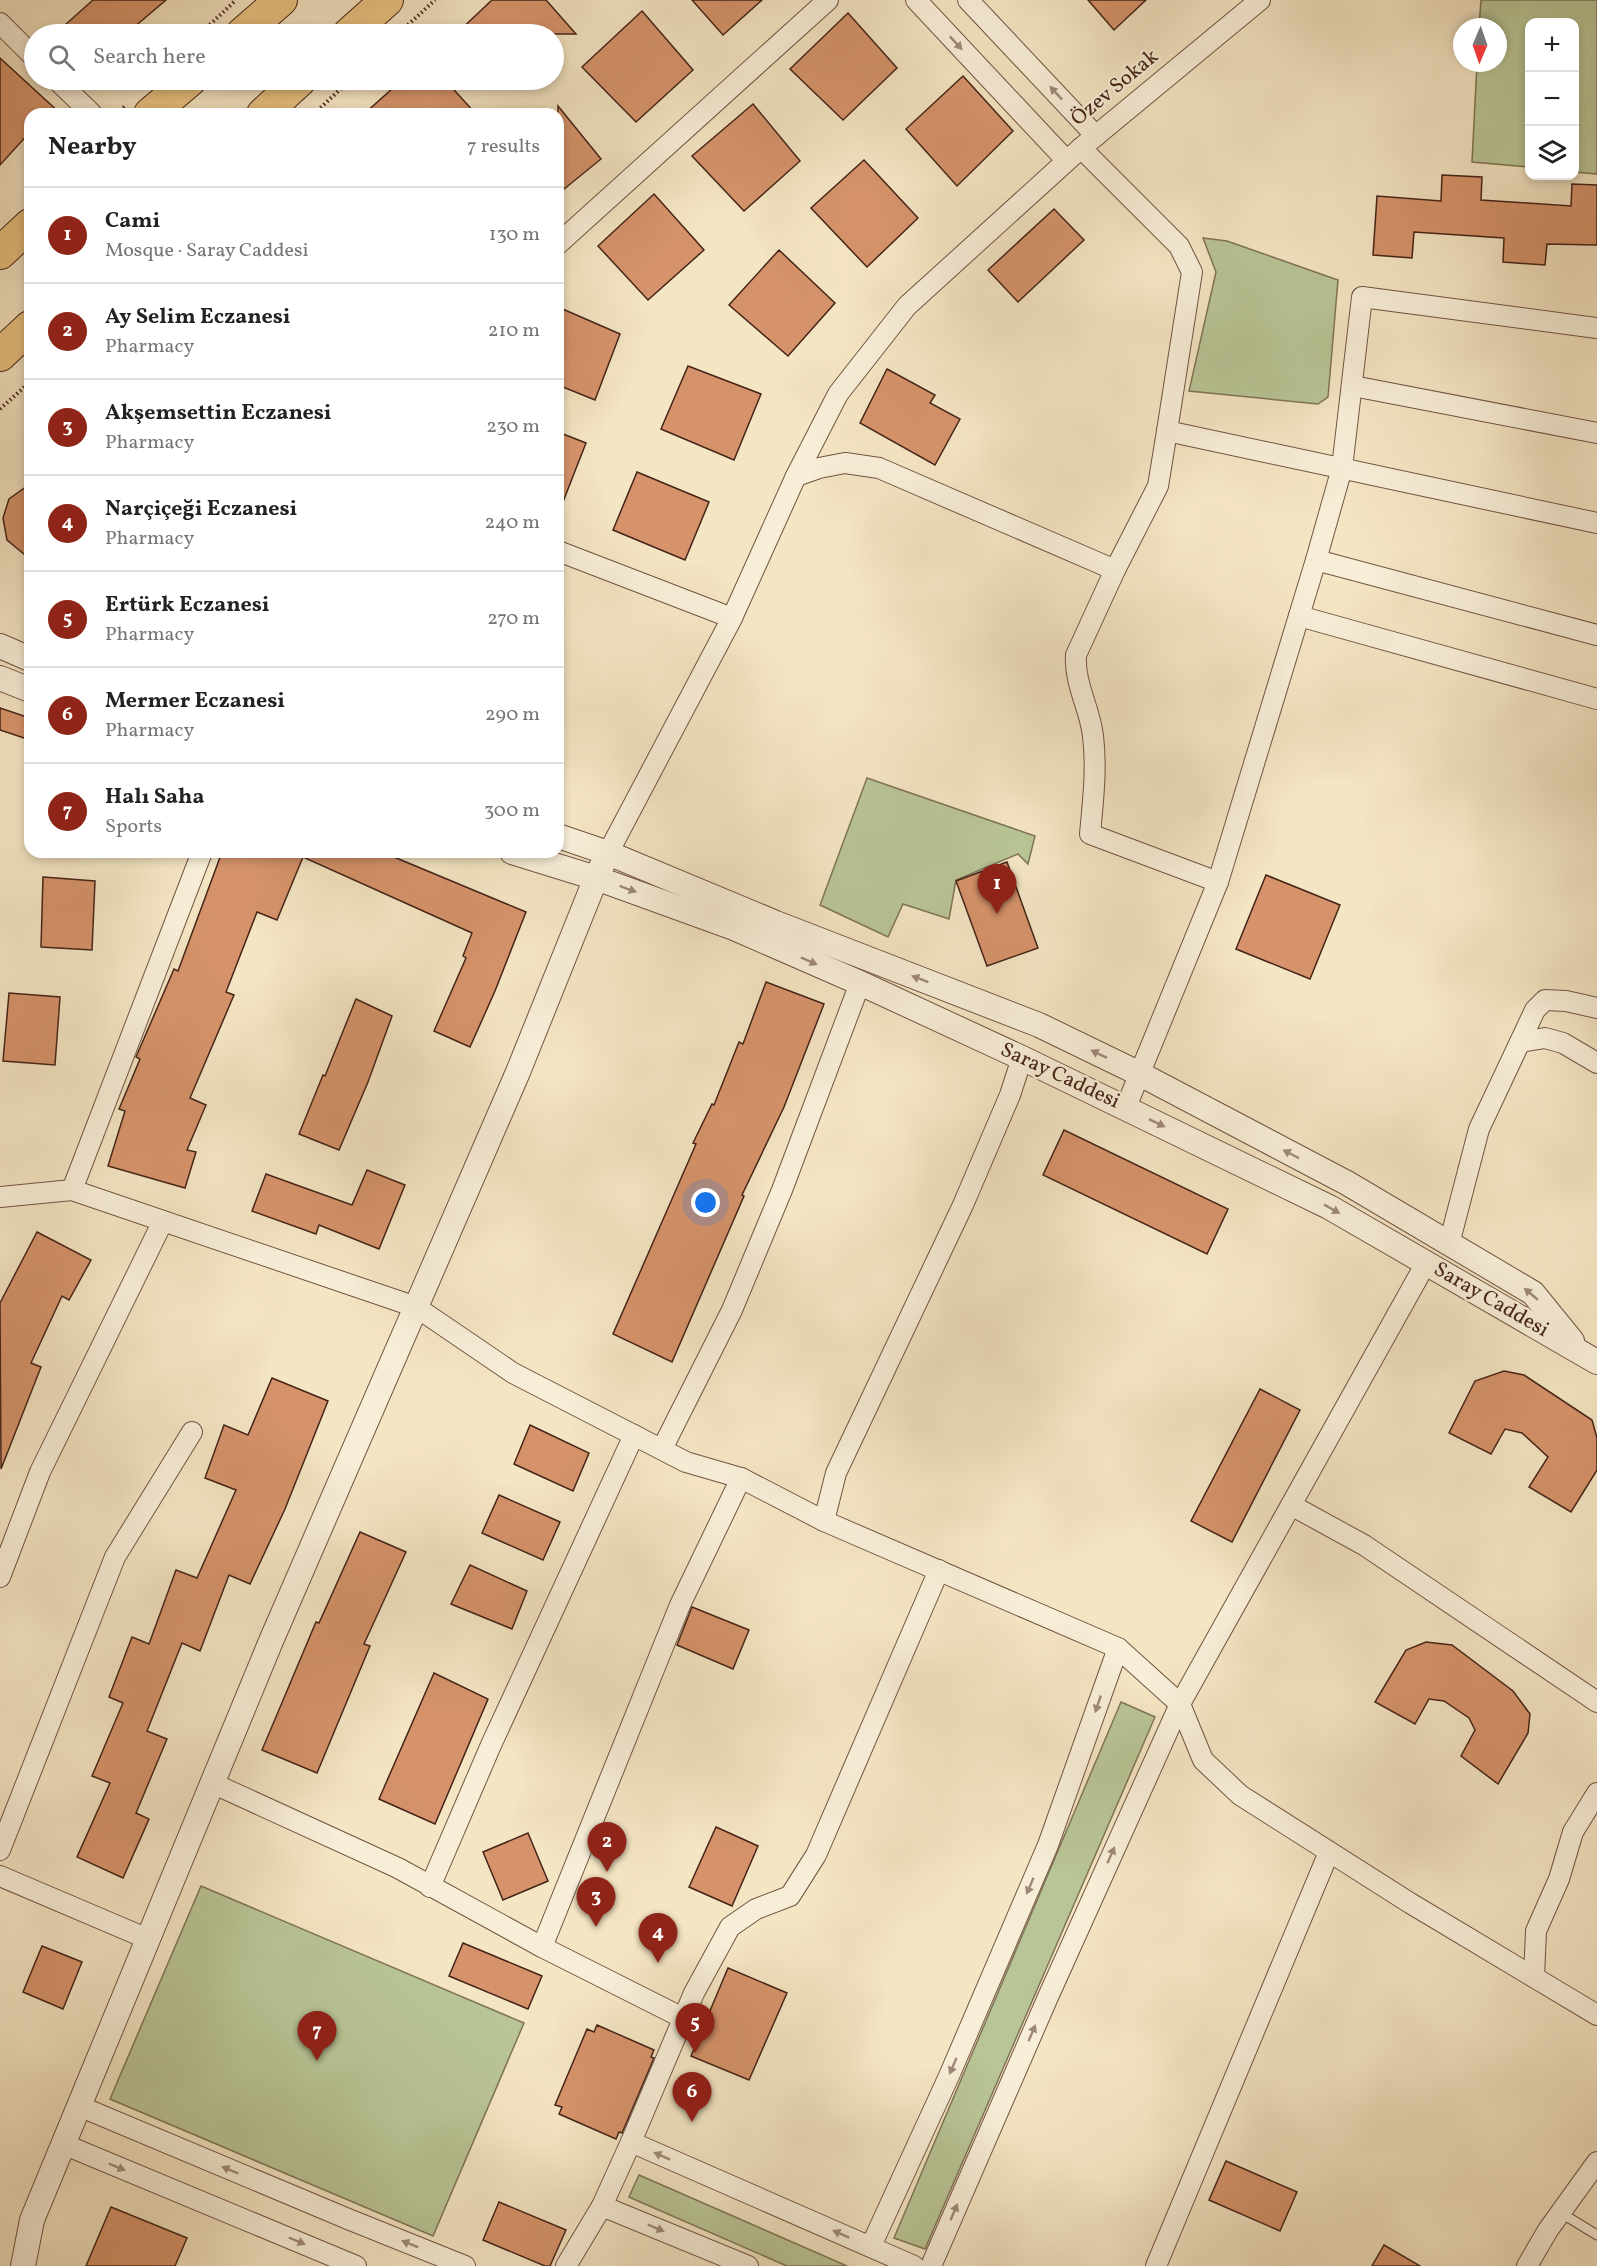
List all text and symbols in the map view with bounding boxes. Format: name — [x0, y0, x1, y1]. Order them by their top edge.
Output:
north arrow — [1453, 18, 1507, 72]
map controls — [1525, 18, 1579, 180]
button: + — [1525, 18, 1579, 72]
search box — [24, 24, 564, 90]
one-way arrow — [949, 35, 963, 49]
icon: search — [45, 41, 78, 74]
text: Search here — [93, 42, 206, 73]
street label: Özev Sokak — [1065, 42, 1165, 133]
button: − — [1525, 72, 1579, 126]
one-way arrow — [1049, 86, 1063, 100]
button: layers — [1525, 126, 1579, 180]
text: Nearby — [48, 129, 137, 165]
text: 7 results — [467, 133, 540, 161]
text: Cami — [105, 206, 160, 237]
text: 1 — [63, 221, 72, 249]
text: 130 m — [489, 221, 540, 249]
text: Mosque · Saray Caddesi — [105, 237, 309, 265]
text: Ay Selim Eczanesi — [105, 302, 290, 333]
text: 2 — [62, 317, 73, 345]
text: 210 m — [488, 317, 540, 345]
text: Pharmacy — [105, 333, 194, 361]
text: Akşemsettin Eczanesi — [105, 398, 332, 429]
text: 3 — [62, 413, 73, 441]
text: 230 m — [486, 413, 540, 441]
text: Pharmacy — [105, 429, 194, 457]
text: Narçiçeği Eczanesi — [105, 494, 297, 525]
text: 4 — [61, 509, 74, 537]
text: 240 m — [485, 509, 540, 537]
text: Pharmacy — [105, 525, 194, 553]
text: Ertürk Eczanesi — [105, 590, 269, 621]
text: 5 — [63, 605, 72, 633]
text: 270 m — [487, 605, 540, 633]
text: Pharmacy — [105, 621, 194, 649]
text: Mermer Eczanesi — [105, 686, 285, 717]
text: 6 — [62, 701, 73, 729]
text: 290 m — [485, 701, 540, 729]
text: Pharmacy — [105, 717, 194, 745]
text: Halı Saha — [105, 782, 204, 813]
text: 7 — [63, 797, 72, 825]
text: 300 m — [484, 797, 540, 825]
text: Sports — [105, 813, 162, 841]
pin: 1 — [978, 864, 1016, 914]
one-way arrow — [619, 885, 637, 895]
one-way arrow — [800, 956, 818, 966]
one-way arrow — [910, 974, 928, 984]
street label: Saray Caddesi — [996, 1036, 1124, 1116]
one-way arrow — [1091, 1050, 1108, 1059]
one-way arrow — [1148, 1117, 1166, 1127]
one-way arrow — [1282, 1149, 1299, 1159]
your location — [691, 1188, 720, 1217]
one-way arrow — [1324, 1204, 1341, 1214]
street label: Saray Caddesi — [1428, 1255, 1554, 1345]
one-way arrow — [1523, 1288, 1539, 1301]
one-way arrow — [1093, 1695, 1103, 1713]
pin: 2 — [588, 1822, 626, 1872]
one-way arrow — [1107, 1847, 1116, 1864]
pin: 3 — [576, 1878, 616, 1927]
one-way arrow — [1025, 1878, 1035, 1896]
pin: 4 — [638, 1914, 678, 1963]
pin: 5 — [676, 2004, 714, 2053]
pin: 7 — [298, 2012, 336, 2061]
one-way arrow — [1027, 2024, 1037, 2042]
one-way arrow — [948, 2057, 958, 2075]
pin: 6 — [672, 2072, 712, 2122]
one-way arrow — [654, 2151, 671, 2160]
one-way arrow — [108, 2162, 126, 2172]
one-way arrow — [221, 2165, 239, 2174]
one-way arrow — [949, 2203, 959, 2221]
one-way arrow — [648, 2223, 666, 2233]
one-way arrow — [832, 2228, 850, 2238]
one-way arrow — [288, 2237, 306, 2247]
one-way arrow — [401, 2239, 419, 2248]

